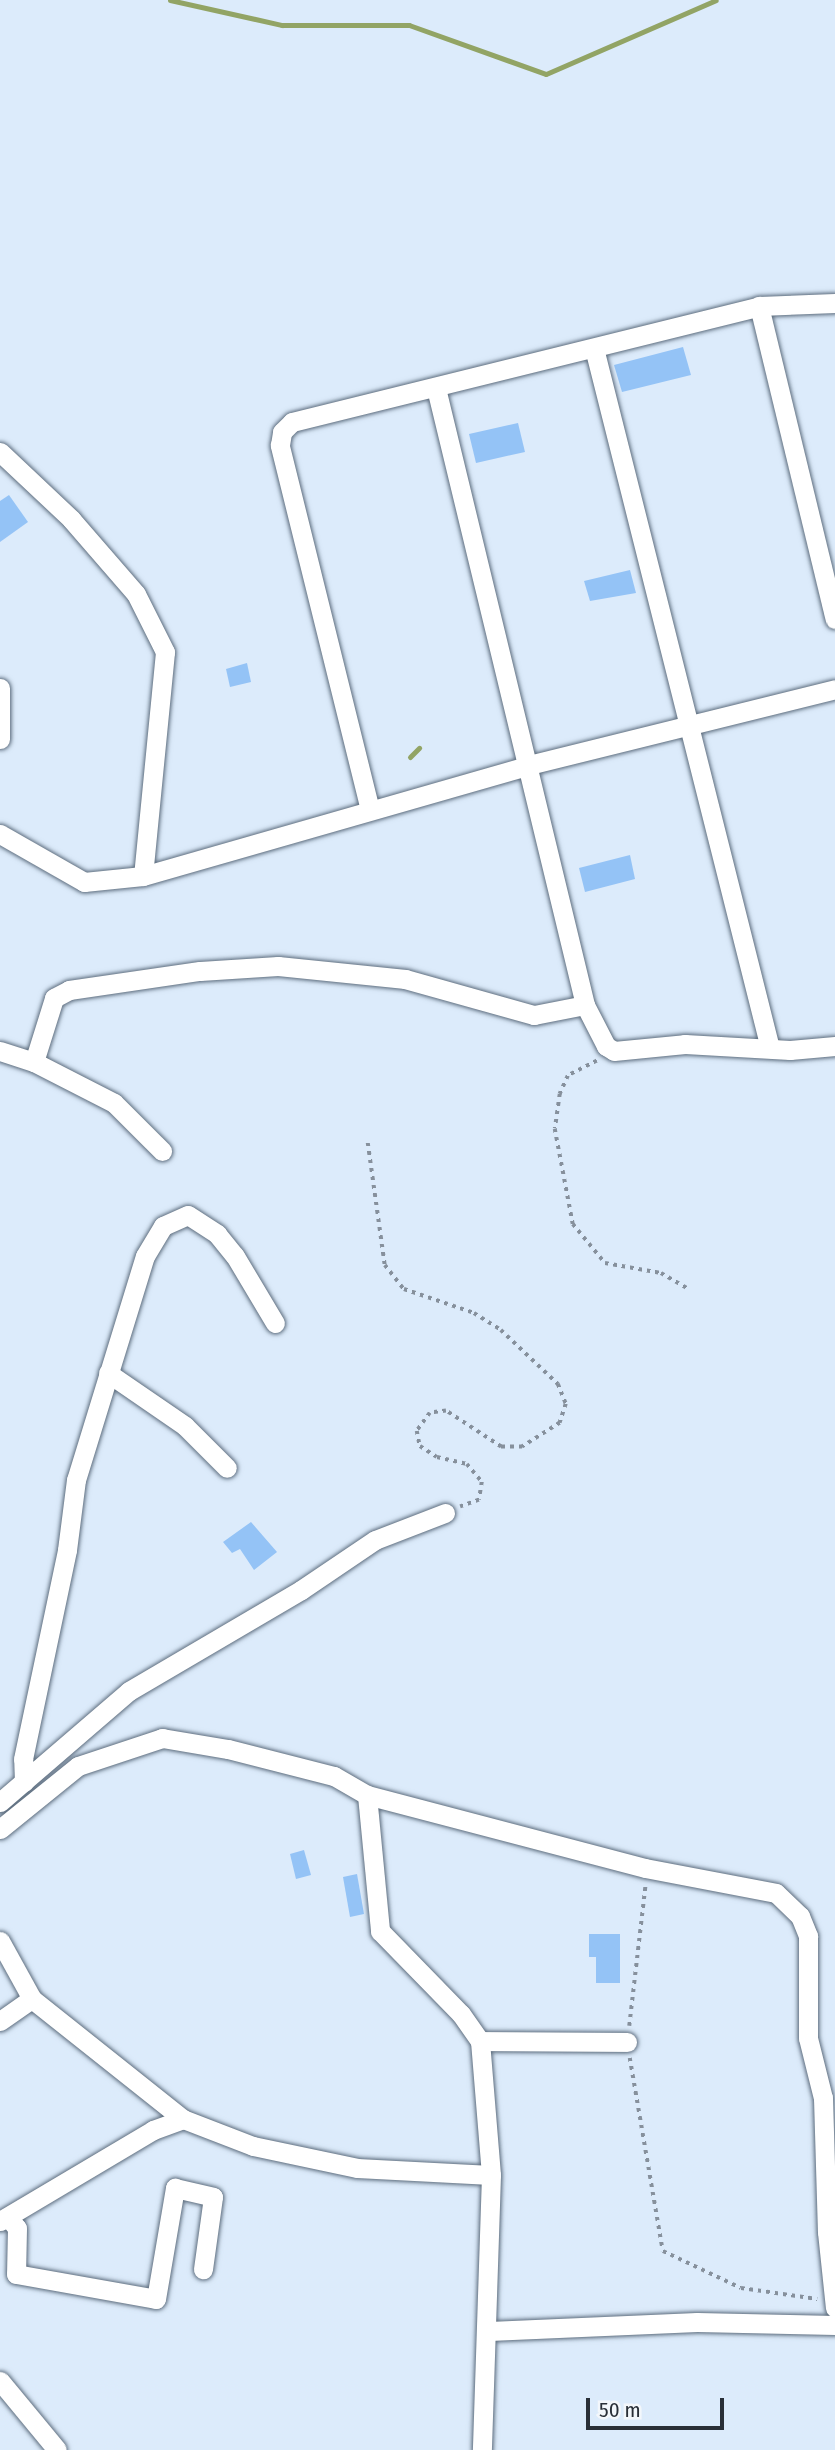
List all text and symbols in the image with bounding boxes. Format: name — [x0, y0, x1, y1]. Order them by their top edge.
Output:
scale bar — [590, 2384, 728, 2428]
text: 50 m — [599, 2397, 641, 2423]

